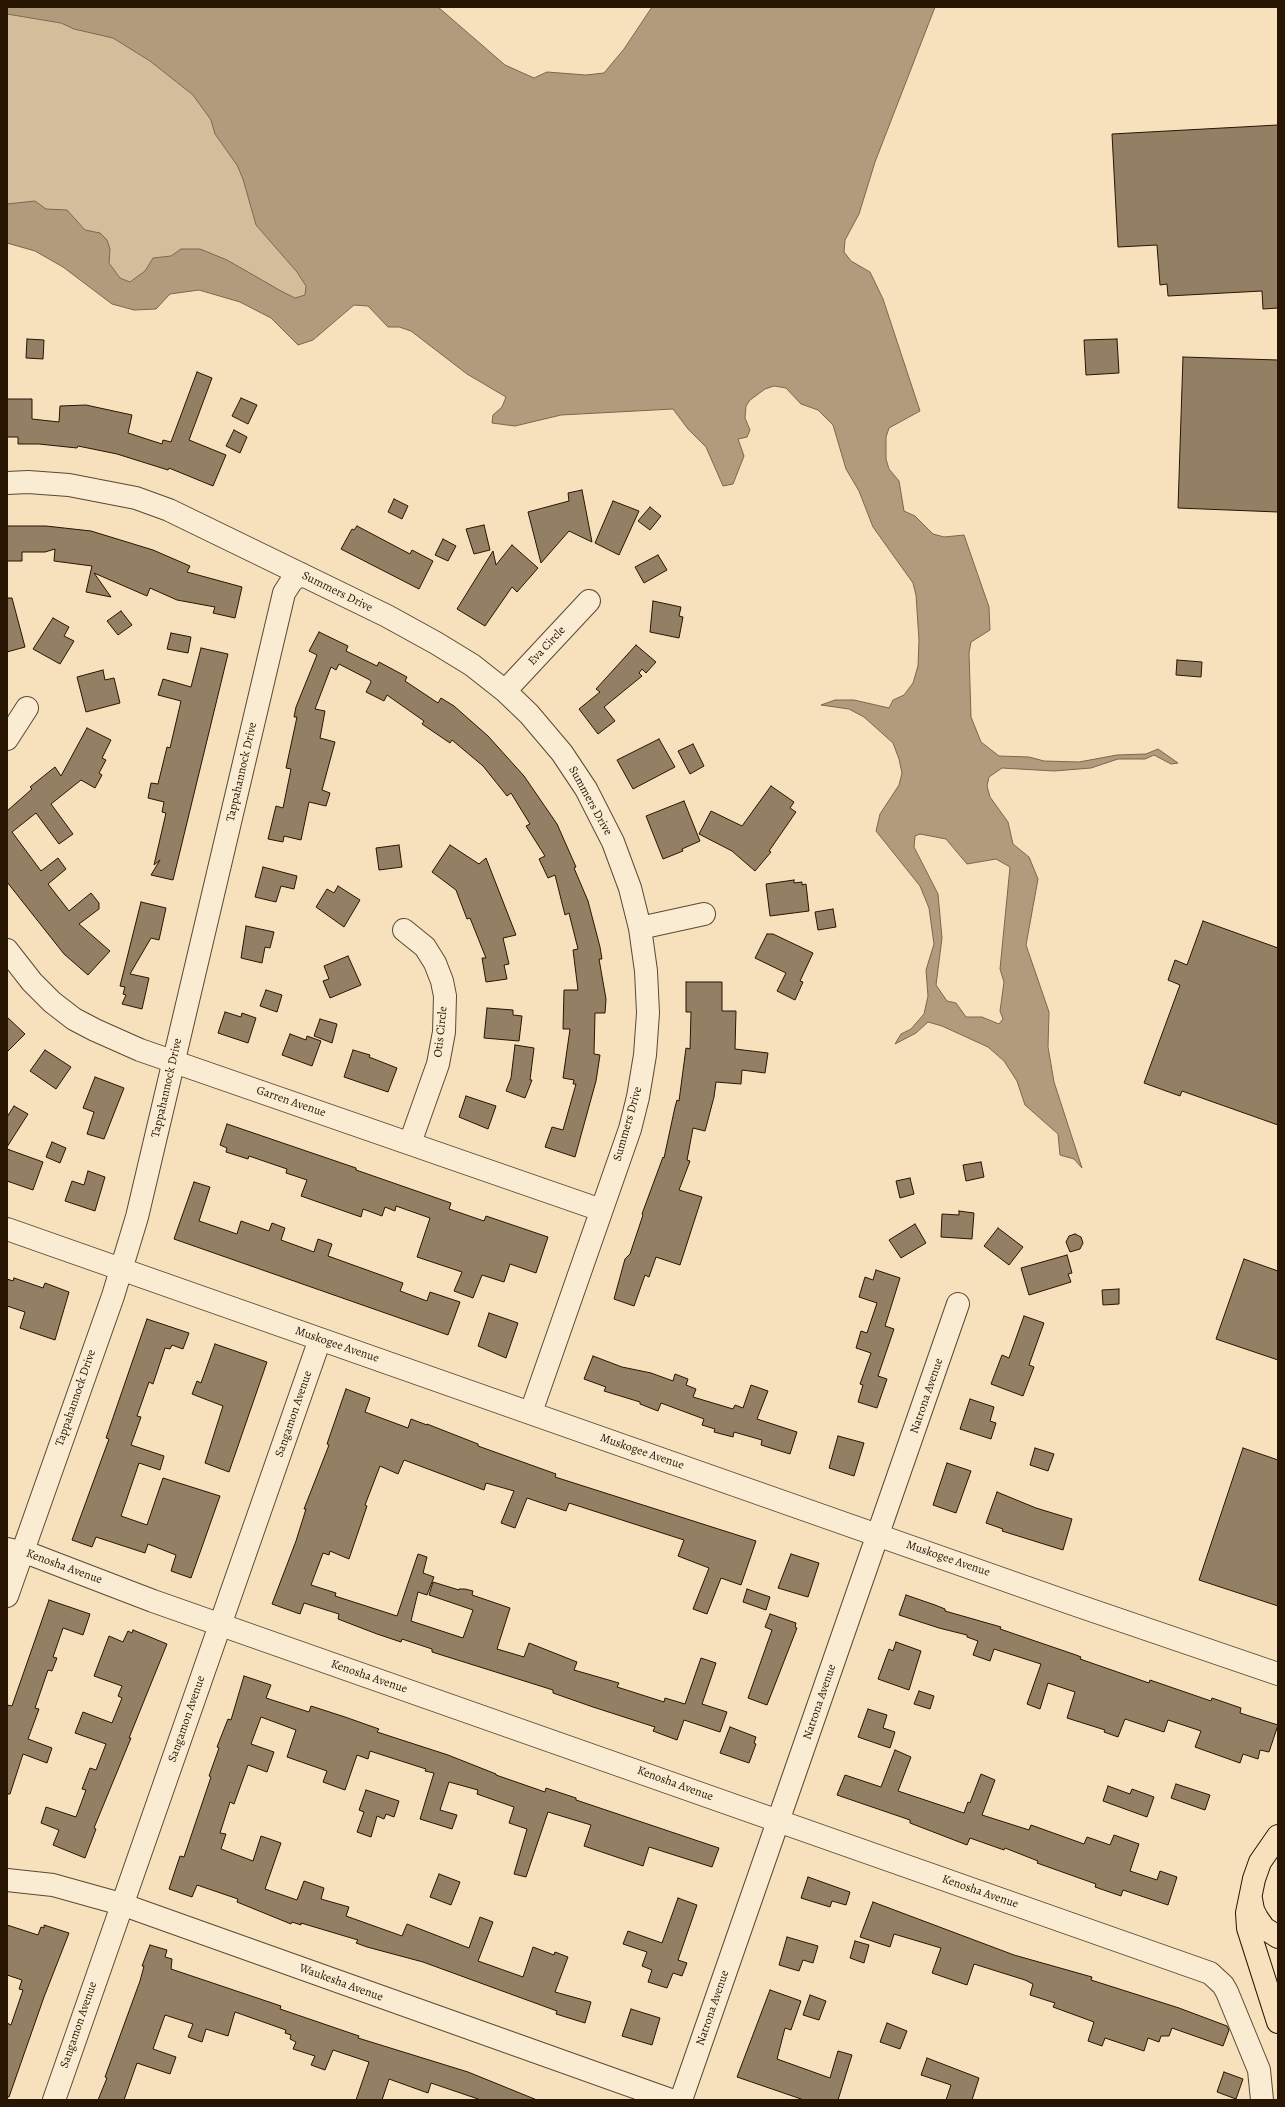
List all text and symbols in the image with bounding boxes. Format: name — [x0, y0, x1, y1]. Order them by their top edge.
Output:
street label: Summers Drive — [299, 569, 375, 615]
street label: Eva Circle — [525, 623, 569, 669]
street label: Tappahannock Drive — [224, 721, 260, 823]
street label: Summers Drive — [565, 764, 615, 838]
street label: Otis Circle — [431, 1006, 451, 1058]
street label: Tappahannock Drive — [149, 1037, 185, 1139]
street label: Garren Avenue — [254, 1083, 328, 1121]
street label: Summers Drive — [610, 1085, 646, 1163]
street label: Muskogee Avenue — [293, 1324, 381, 1366]
street label: Tappahannock Drive — [53, 1348, 99, 1448]
street label: Natrona Avenue — [907, 1356, 947, 1436]
street label: Sangamon Avenue — [272, 1369, 316, 1459]
street label: Muskogee Avenue — [598, 1431, 686, 1473]
street label: Muskogee Avenue — [904, 1538, 992, 1580]
street label: Kenosha Avenue — [24, 1547, 104, 1587]
street label: Kenosha Avenue — [329, 1657, 409, 1697]
street label: Natrona Avenue — [800, 1662, 840, 1742]
street label: Sangamon Avenue — [165, 1674, 209, 1764]
street label: Kenosha Avenue — [635, 1764, 715, 1804]
street label: Kenosha Avenue — [940, 1872, 1020, 1912]
street label: Waukesha Avenue — [297, 1961, 385, 2005]
street label: Natrona Avenue — [693, 1968, 733, 2048]
street label: Sangamon Avenue — [57, 1980, 101, 2070]

